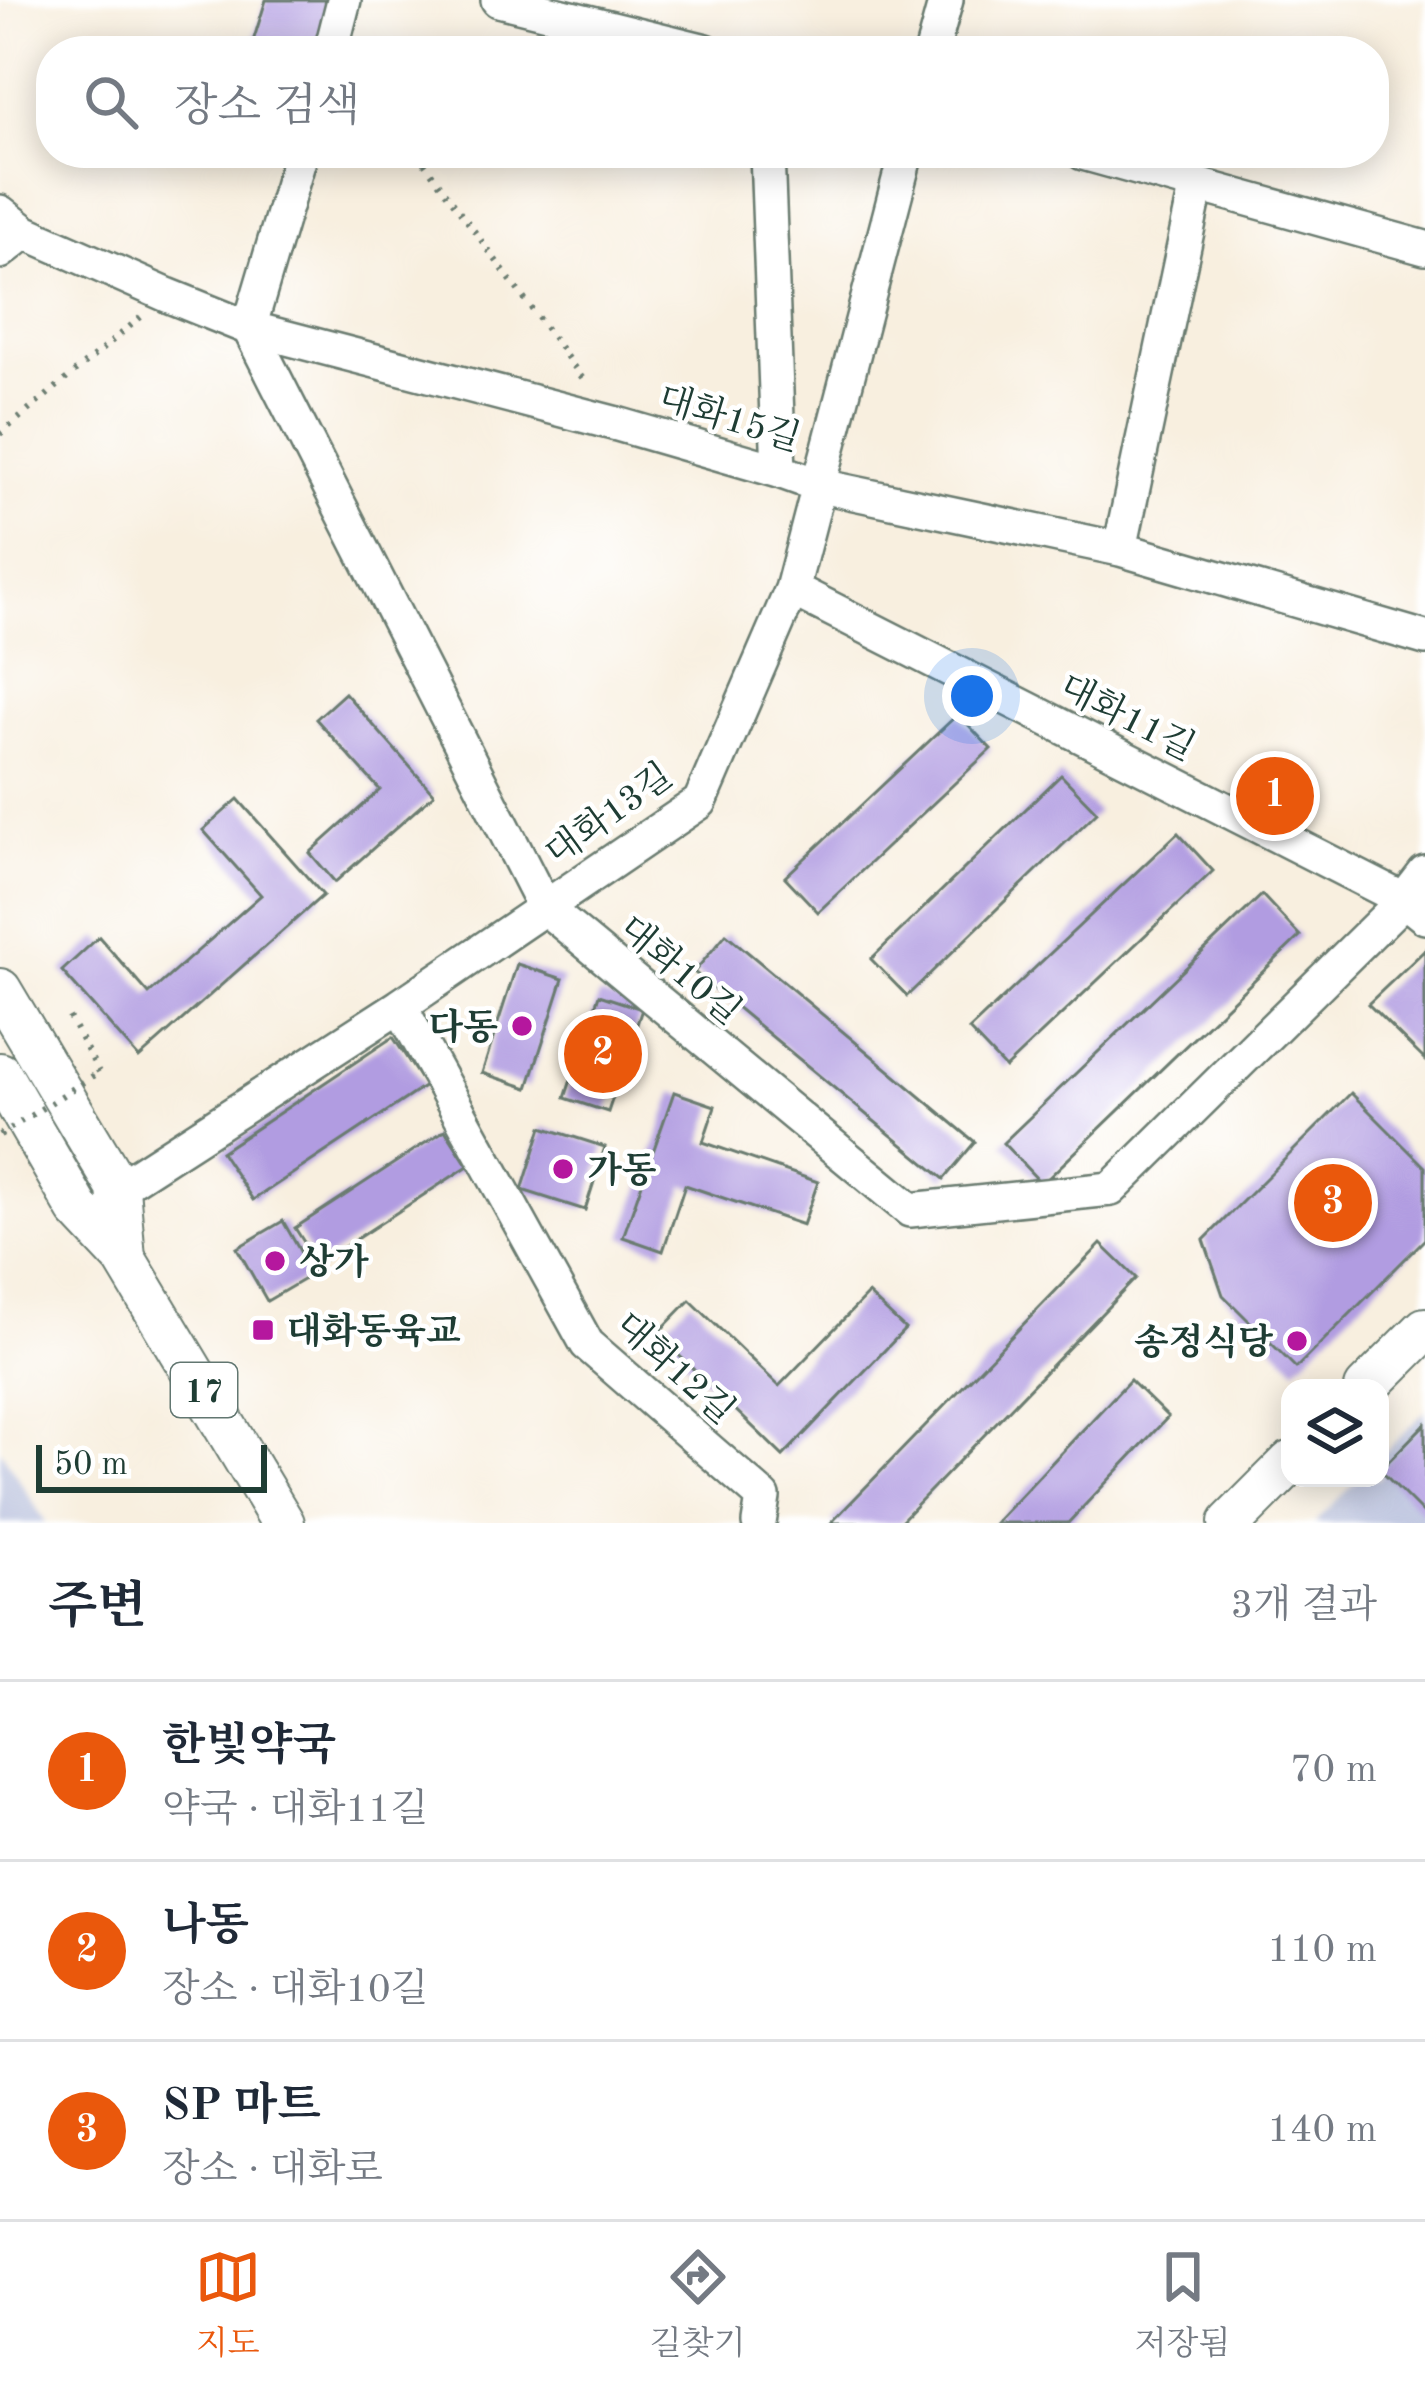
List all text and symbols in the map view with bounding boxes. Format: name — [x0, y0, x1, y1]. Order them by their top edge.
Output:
search box — [36, 36, 1389, 168]
icon: search — [78, 69, 144, 135]
text: 장소 검색 — [174, 86, 360, 131]
street label: 대화15길 — [654, 378, 805, 459]
your location — [942, 666, 1002, 726]
street label: 대화11길 — [1053, 667, 1201, 769]
pin: 1 — [1236, 751, 1314, 841]
street label: 대화13길 — [538, 756, 680, 874]
street label: 대화10길 — [611, 908, 749, 1033]
place label: 다동 — [428, 1007, 498, 1048]
pin: 2 — [564, 1009, 642, 1099]
marker: 다동 — [509, 1013, 535, 1039]
place label: 가동 — [587, 1150, 657, 1191]
marker: 가동 — [550, 1156, 576, 1182]
pin: 3 — [1294, 1158, 1372, 1248]
place label: 상가 — [299, 1242, 369, 1283]
marker: 상가 — [262, 1248, 288, 1274]
street label: 대화12길 — [607, 1305, 742, 1432]
place label: 대화동육교 — [287, 1311, 461, 1352]
marker: 대화동육교 — [250, 1317, 276, 1343]
place label: 송정식당 — [1134, 1322, 1273, 1363]
marker: 송정식당 — [1284, 1328, 1310, 1354]
road number: 17 — [171, 1363, 237, 1417]
map controls — [1281, 1379, 1389, 1487]
button: layers — [1281, 1379, 1389, 1487]
scale bar — [36, 1439, 267, 1492]
text: 50 m — [54, 1449, 128, 1482]
text: 주변 — [48, 1583, 147, 1634]
text: 3개 결과 — [1230, 1587, 1377, 1626]
text: 한빛약국 — [162, 1725, 336, 1770]
text: 1 — [76, 1751, 98, 1790]
text: 70 m — [1290, 1751, 1377, 1790]
text: 약국 · 대화11길 — [162, 1791, 428, 1830]
text: 나동 — [162, 1905, 249, 1950]
text: 2 — [76, 1931, 98, 1970]
text: 110 m — [1267, 1931, 1377, 1970]
text: 장소 · 대화10길 — [162, 1971, 428, 2010]
text: SP 마트 — [162, 2085, 321, 2130]
text: 3 — [76, 2111, 98, 2150]
text: 140 m — [1267, 2111, 1377, 2150]
text: 장소 · 대화로 — [162, 2151, 383, 2190]
tab: 지도 — [195, 2244, 261, 2366]
tab: 길찾기 — [650, 2244, 745, 2366]
tab: 저장됨 — [1135, 2244, 1230, 2366]

